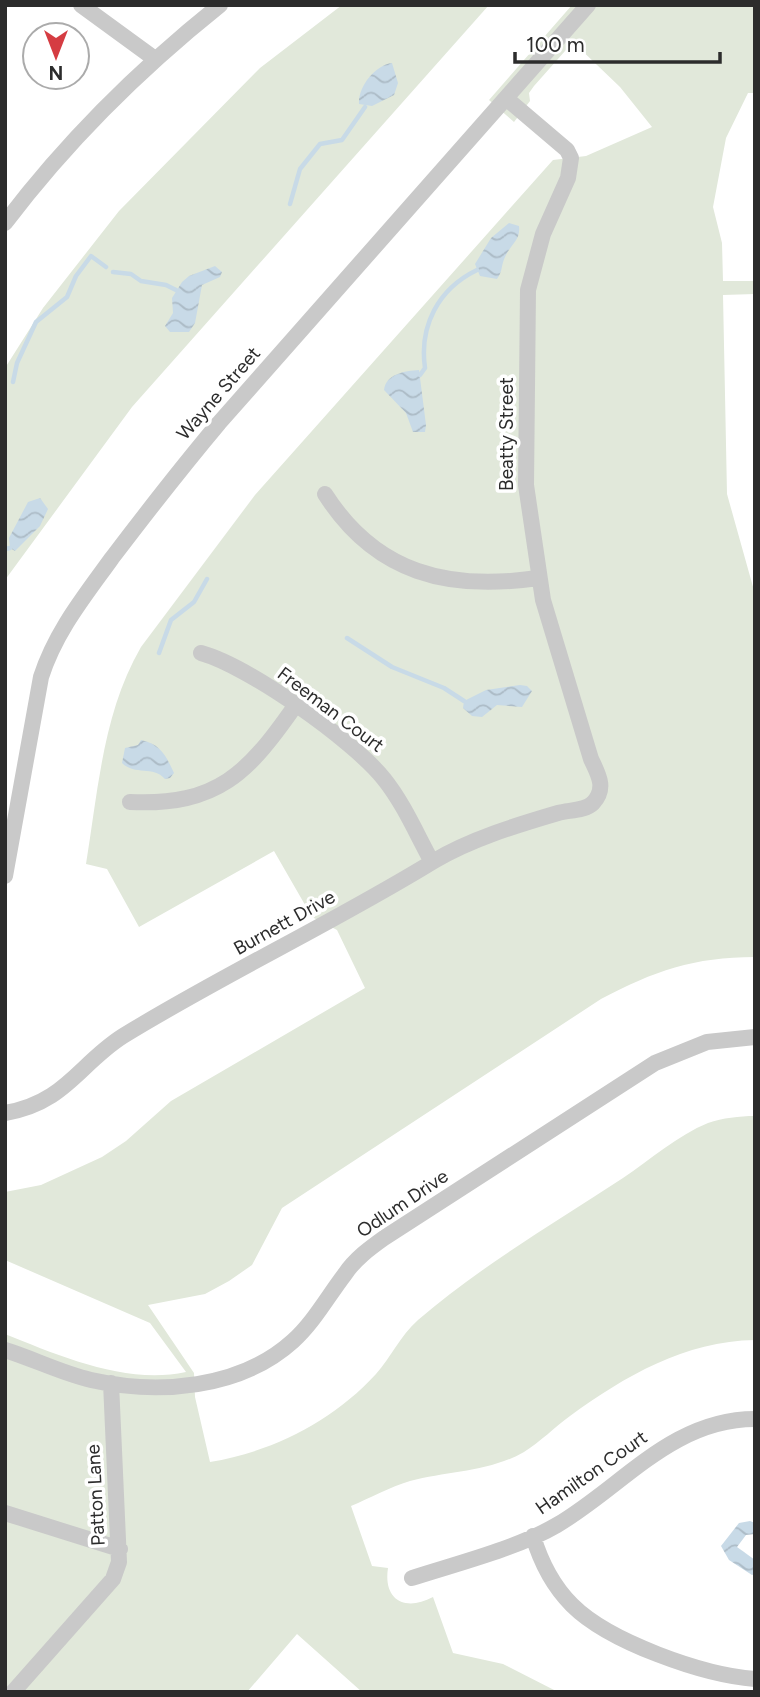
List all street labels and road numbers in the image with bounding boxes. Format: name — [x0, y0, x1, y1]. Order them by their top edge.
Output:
street label: Wayne Street — [172, 342, 265, 445]
street label: Beatty Street — [495, 377, 518, 491]
street label: Freeman Court — [273, 662, 388, 757]
street label: Burnett Drive — [229, 885, 339, 960]
street label: Odlum Drive — [352, 1164, 452, 1242]
street label: Hamilton Court — [531, 1425, 652, 1519]
street label: Patton Lane — [81, 1444, 110, 1546]

